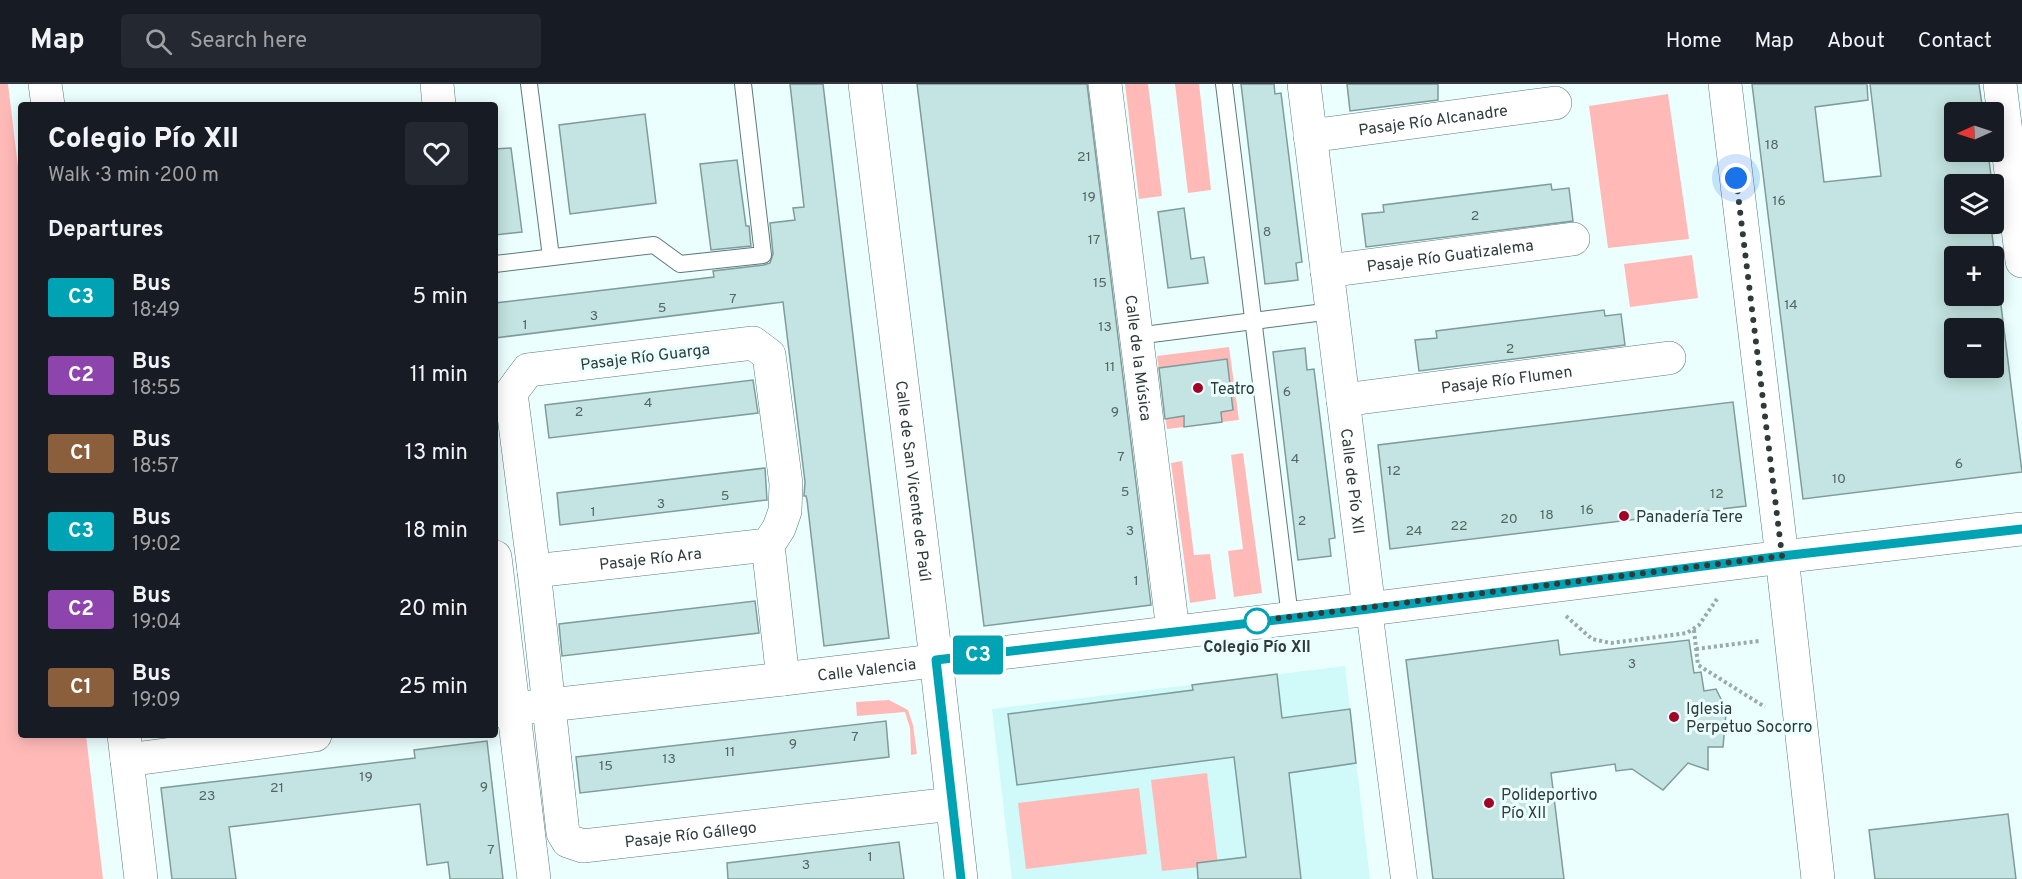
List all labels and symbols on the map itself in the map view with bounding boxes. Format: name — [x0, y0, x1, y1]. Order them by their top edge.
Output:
street label: Pasaje Río Alcanadre — [1357, 101, 1509, 141]
north arrow — [1944, 102, 2004, 162]
house number: 18 — [1765, 137, 1779, 154]
house number: 21 — [1077, 149, 1091, 166]
your location — [1721, 163, 1751, 193]
house number: 19 — [1082, 189, 1096, 206]
house number: 16 — [1772, 193, 1786, 210]
house number: 2 — [1471, 208, 1479, 225]
house number: 8 — [1263, 224, 1271, 241]
house number: 17 — [1088, 232, 1100, 249]
street label: Pasaje Río Guatizalema — [1366, 236, 1535, 278]
house number: 15 — [1093, 275, 1107, 292]
house number: 7 — [729, 291, 737, 308]
street label: Calle de la Música — [1119, 294, 1155, 422]
house number: 14 — [1784, 297, 1798, 314]
house number: 5 — [658, 300, 666, 317]
house number: 3 — [590, 308, 598, 325]
house number: 1 — [522, 317, 528, 334]
house number: 13 — [1098, 319, 1112, 336]
street label: Pasaje Río Guarga — [579, 340, 711, 376]
house number: 2 — [1506, 341, 1514, 358]
house number: 11 — [1105, 359, 1115, 376]
street label: Pasaje Río Flumen — [1440, 363, 1574, 399]
street label: Calle de San Vicente de Paúl — [890, 379, 934, 583]
place label: Teatro — [1210, 380, 1255, 400]
marker: Teatro — [1191, 381, 1205, 395]
house number: 6 — [1283, 384, 1291, 401]
house number: 4 — [644, 395, 652, 412]
house number: 2 — [575, 404, 583, 421]
house number: 9 — [1111, 404, 1119, 421]
street label: Calle de Pío XII — [1335, 427, 1368, 535]
house number: 7 — [1117, 449, 1125, 466]
house number: 4 — [1291, 451, 1299, 468]
house number: 6 — [1955, 456, 1963, 473]
house number: 12 — [1387, 463, 1401, 480]
house number: 10 — [1832, 471, 1846, 488]
house number: 5 — [1121, 484, 1129, 501]
house number: 12 — [1710, 486, 1724, 503]
house number: 5 — [721, 488, 729, 505]
house number: 3 — [657, 496, 665, 513]
house number: 16 — [1580, 502, 1594, 519]
house number: 1 — [590, 504, 596, 521]
house number: 18 — [1540, 507, 1554, 524]
place label: Panadería Tere — [1636, 508, 1743, 528]
marker: Panadería Tere — [1617, 509, 1631, 523]
house number: 20 — [1500, 511, 1518, 528]
house number: 2 — [1298, 513, 1306, 530]
house number: 22 — [1450, 518, 1468, 535]
house number: 3 — [1126, 523, 1134, 540]
house number: 24 — [1405, 523, 1423, 540]
street label: Pasaje Río Ara — [598, 544, 703, 576]
house number: 1 — [1133, 573, 1139, 590]
marker: Colegio Pío XII — [1244, 608, 1270, 634]
line badge: C3 — [951, 636, 1005, 674]
place label: Colegio Pío XII — [1203, 638, 1311, 658]
street label: Calle Valencia — [816, 655, 917, 687]
house number: 3 — [1628, 656, 1636, 673]
place label: Iglesia Perpetuo Socorro — [1686, 700, 1812, 738]
marker: Iglesia Perpetuo Socorro — [1667, 710, 1681, 724]
house number: 7 — [851, 729, 859, 746]
house number: 9 — [789, 736, 797, 753]
house number: 11 — [725, 744, 735, 761]
house number: 13 — [662, 751, 676, 768]
house number: 15 — [599, 758, 613, 775]
house number: 19 — [359, 769, 373, 786]
house number: 9 — [480, 779, 488, 796]
house number: 21 — [270, 780, 284, 797]
place label: Polideportivo Pío XII — [1501, 786, 1598, 824]
house number: 23 — [199, 788, 216, 805]
marker: Polideportivo Pío XII — [1482, 796, 1496, 810]
street label: Pasaje Río Gállego — [624, 818, 758, 853]
house number: 7 — [487, 842, 495, 859]
house number: 1 — [867, 849, 873, 866]
house number: 3 — [802, 857, 810, 874]

